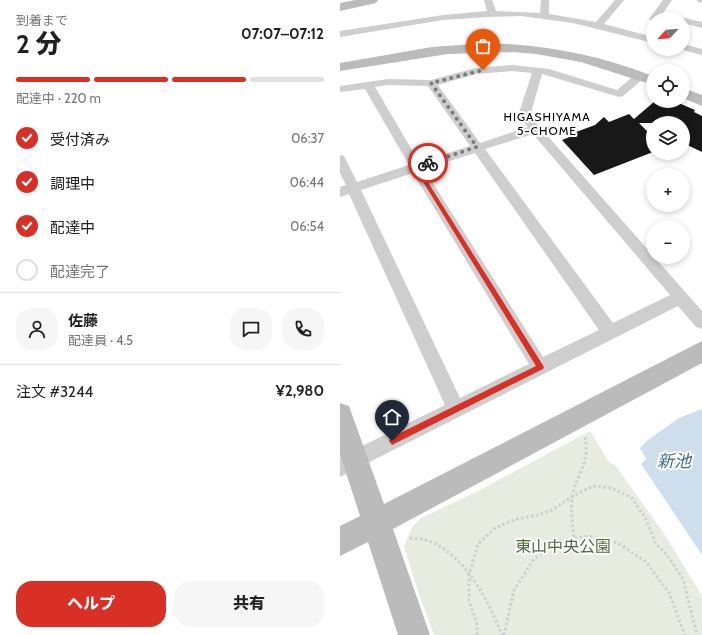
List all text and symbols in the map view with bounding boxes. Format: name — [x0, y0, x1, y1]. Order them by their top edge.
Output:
text: 到着まで — [16, 12, 68, 28]
north arrow — [646, 12, 690, 56]
map controls — [646, 12, 690, 264]
text: 07:07–07:12 — [241, 25, 324, 43]
text: 2 分 — [16, 28, 62, 60]
pin — [466, 29, 500, 70]
icon: bag — [472, 35, 494, 57]
button: locate — [646, 64, 690, 108]
text: 配達中 · 220 m — [16, 90, 101, 106]
district label: HIGASHIYAMA 5-CHOME — [503, 109, 591, 138]
button: layers — [646, 116, 690, 160]
icon: check — [16, 127, 38, 149]
text: 06:37 — [291, 130, 324, 146]
text: 受付済み — [50, 131, 110, 149]
courier — [408, 143, 448, 183]
icon: bike — [417, 152, 439, 174]
button: + — [646, 168, 690, 212]
icon: check — [16, 171, 38, 193]
text: 06:44 — [290, 174, 324, 190]
text: 調理中 — [50, 175, 95, 193]
icon: check — [16, 215, 38, 237]
text: 06:54 — [290, 218, 324, 234]
text: 配達中 — [50, 219, 95, 237]
button: − — [646, 220, 690, 264]
text: 配達完了 — [50, 263, 110, 281]
button: person — [16, 308, 58, 350]
button: chat — [230, 308, 272, 350]
button: phone — [282, 308, 324, 350]
text: 佐藤 — [68, 312, 98, 330]
text: 配達員 · 4.5 — [68, 332, 133, 348]
text: ¥2,980 — [276, 382, 324, 400]
text: 注文 #3244 — [16, 383, 93, 401]
pin — [375, 400, 409, 441]
icon: home — [381, 406, 403, 428]
water label: 新池 — [657, 451, 693, 471]
park label: 東山中央公園 — [515, 537, 611, 556]
button: ヘルプ — [16, 581, 166, 627]
button: 共有 — [174, 581, 324, 627]

